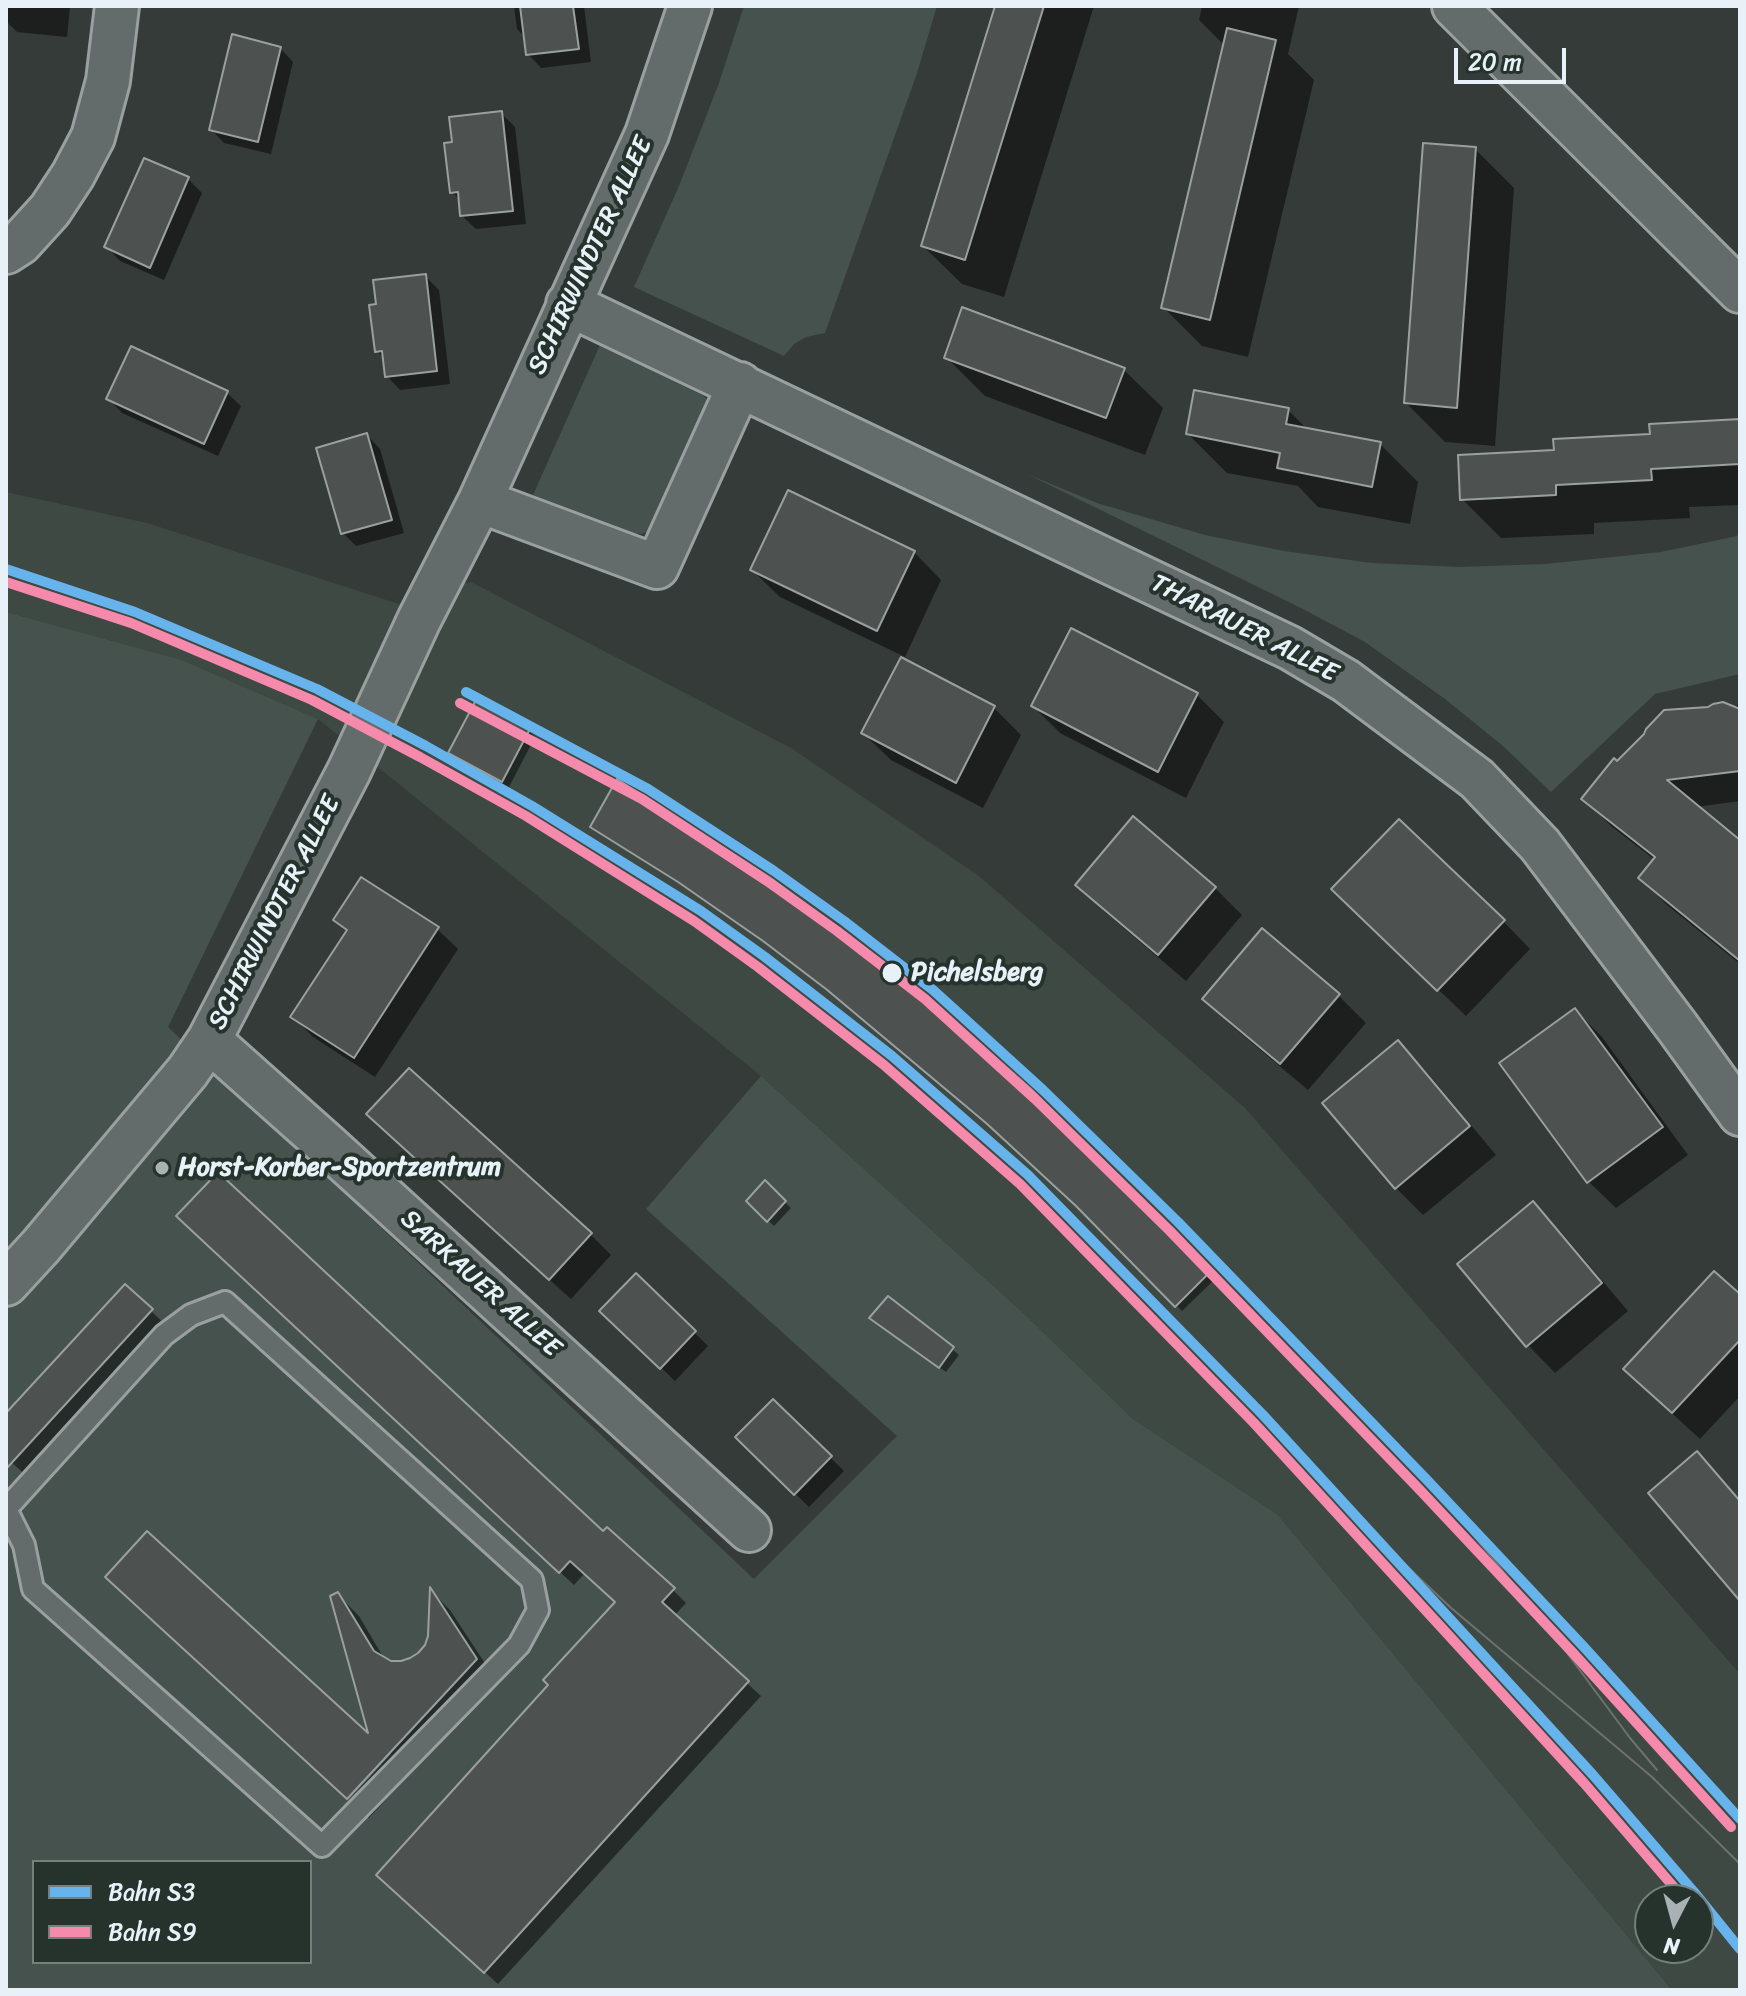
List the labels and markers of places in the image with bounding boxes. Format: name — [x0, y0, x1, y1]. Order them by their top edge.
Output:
place label: Pichelsberg — [911, 957, 1043, 989]
marker: Pichelsberg — [880, 961, 904, 985]
place label: Horst-Korber-Sportzentrum — [178, 1152, 501, 1184]
marker: Horst-Korber-Sportzentrum — [153, 1159, 171, 1177]

